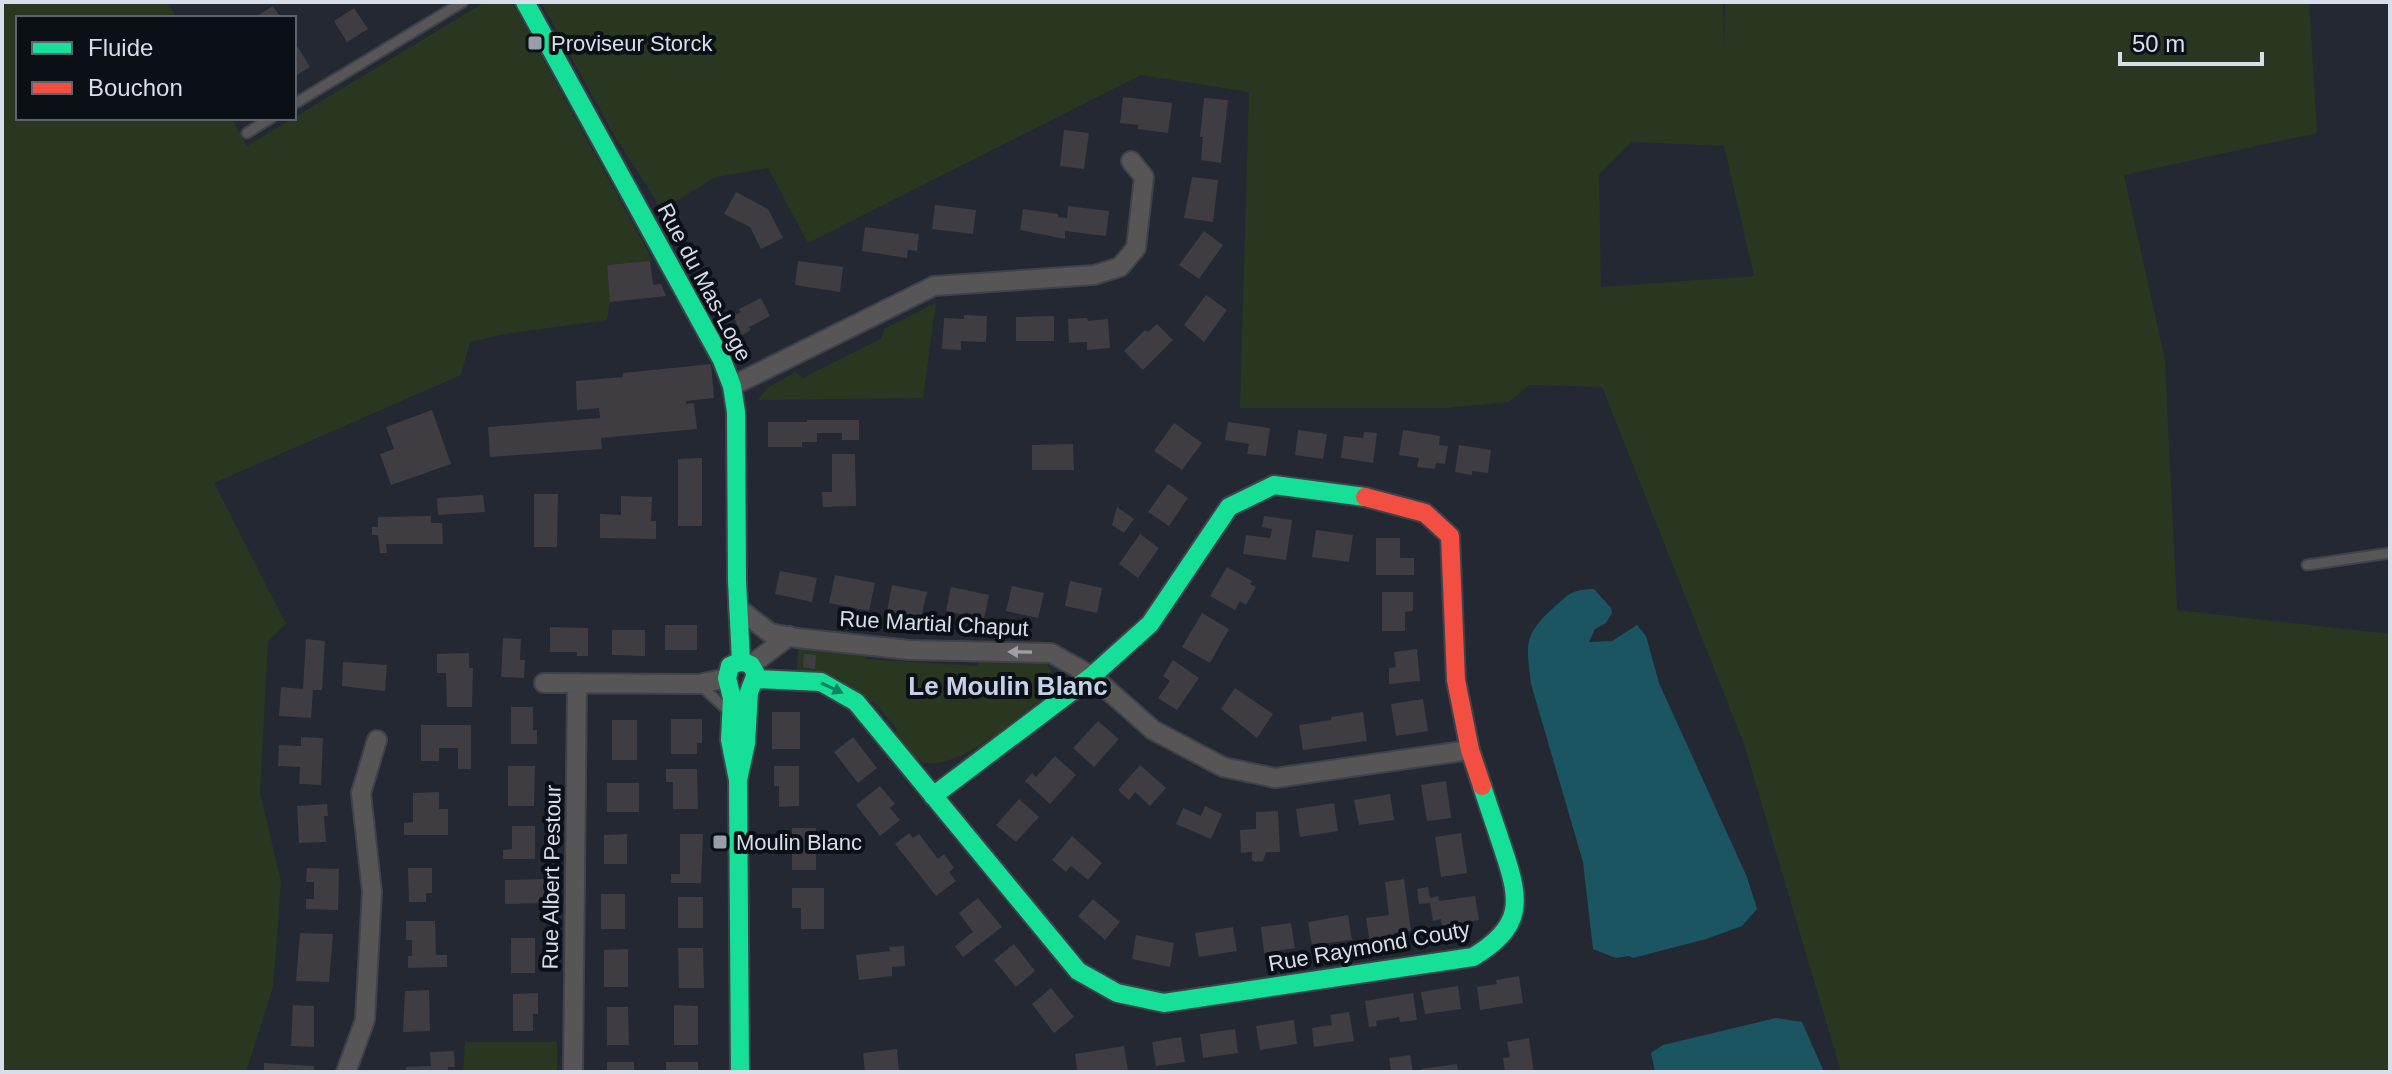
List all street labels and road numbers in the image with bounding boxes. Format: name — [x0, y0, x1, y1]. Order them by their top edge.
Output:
street label: Rue du Mas-Loge — [652, 199, 757, 365]
street label: Rue Martial Chaput — [839, 606, 1029, 641]
street label: Rue Albert Pestour — [537, 784, 566, 970]
street label: Rue Raymond Couty — [1266, 916, 1472, 977]

